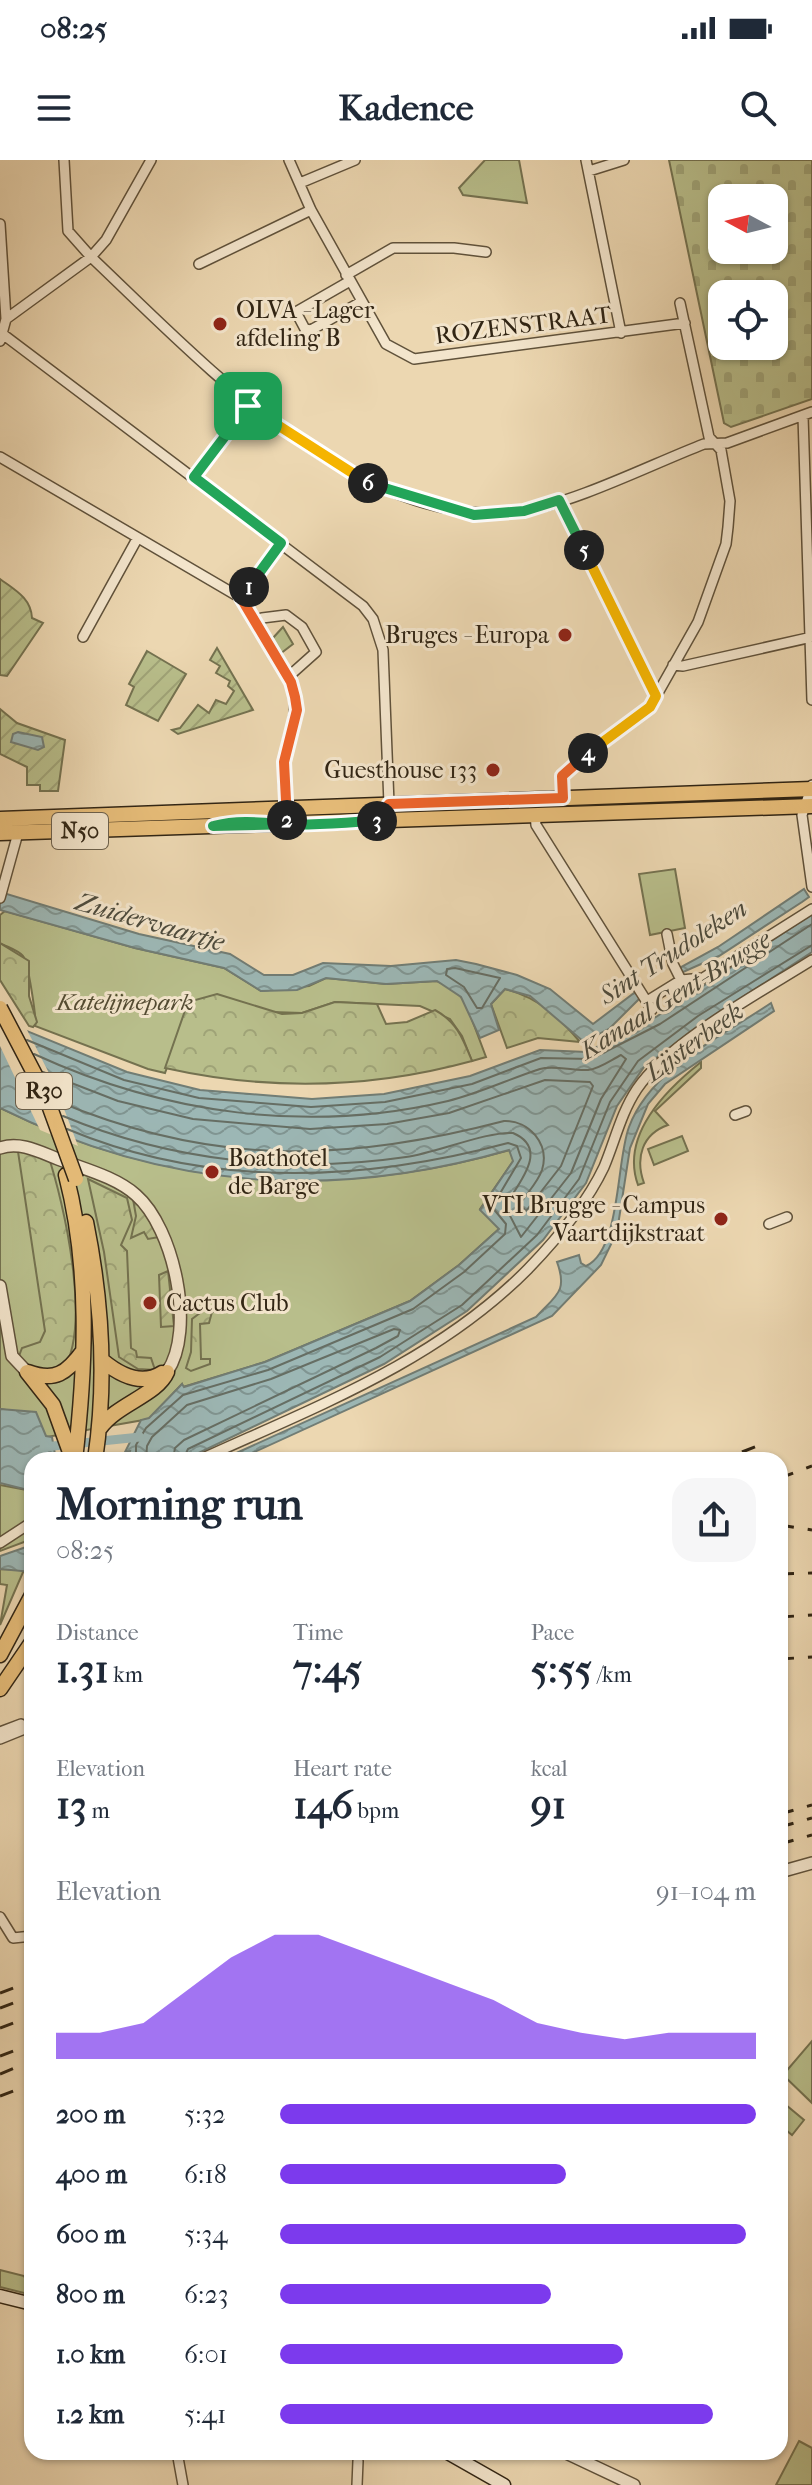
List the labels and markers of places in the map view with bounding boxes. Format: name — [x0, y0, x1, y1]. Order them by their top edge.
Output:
place label: OLVA - Lager afdeling B — [236, 296, 375, 352]
marker: OLVA - Lager afdeling B — [211, 315, 229, 333]
pin — [214, 372, 282, 440]
pin: 6 — [348, 463, 388, 503]
pin: 5 — [564, 530, 604, 570]
pin: 1 — [229, 567, 269, 607]
place label: Bruges - Europa — [385, 621, 550, 649]
marker: Bruges - Europa — [556, 626, 574, 644]
pin: 4 — [568, 733, 608, 773]
place label: Guesthouse 133 — [324, 756, 477, 784]
marker: Guesthouse 133 — [484, 761, 502, 779]
pin: 2 — [267, 800, 307, 840]
pin: 3 — [357, 801, 397, 841]
place label: Boathotel de Barge — [228, 1144, 328, 1200]
marker: Boathotel de Barge — [203, 1163, 221, 1181]
place label: VTI Brugge - Campus Vaartdijkstraat — [481, 1191, 705, 1247]
marker: VTI Brugge - Campus Vaartdijkstraat — [712, 1210, 730, 1228]
place label: Cactus Club — [166, 1289, 289, 1317]
marker: Cactus Club — [141, 1294, 159, 1312]

